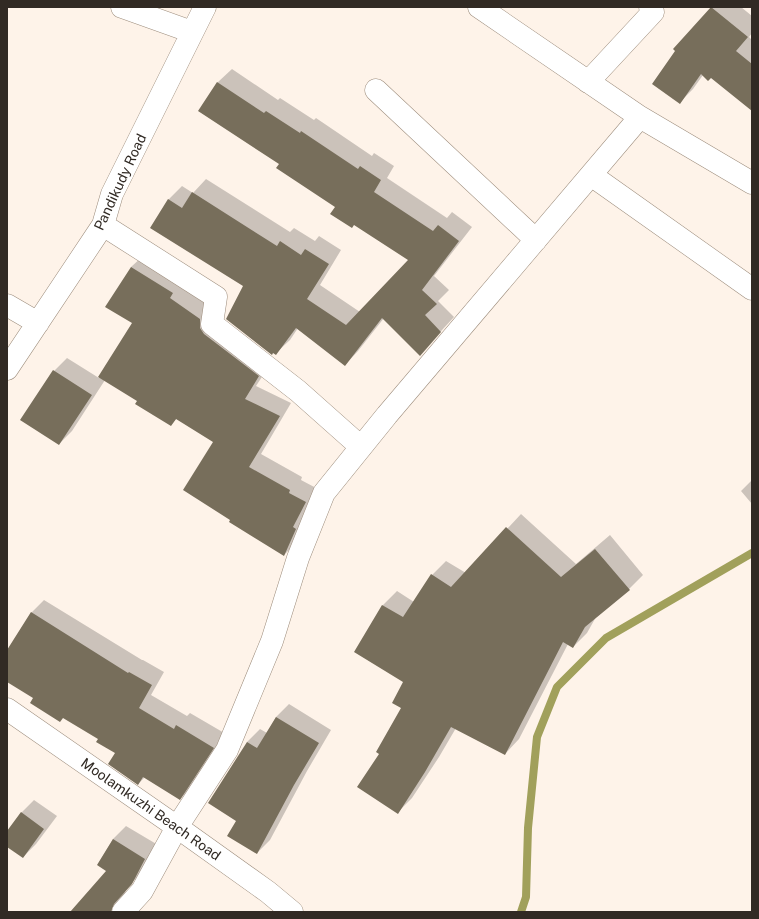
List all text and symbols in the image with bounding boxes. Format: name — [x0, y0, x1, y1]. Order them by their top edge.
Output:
street label: Pandikudy Road — [91, 131, 149, 233]
street label: Moolamkuzhi Beach Road — [78, 755, 224, 863]

